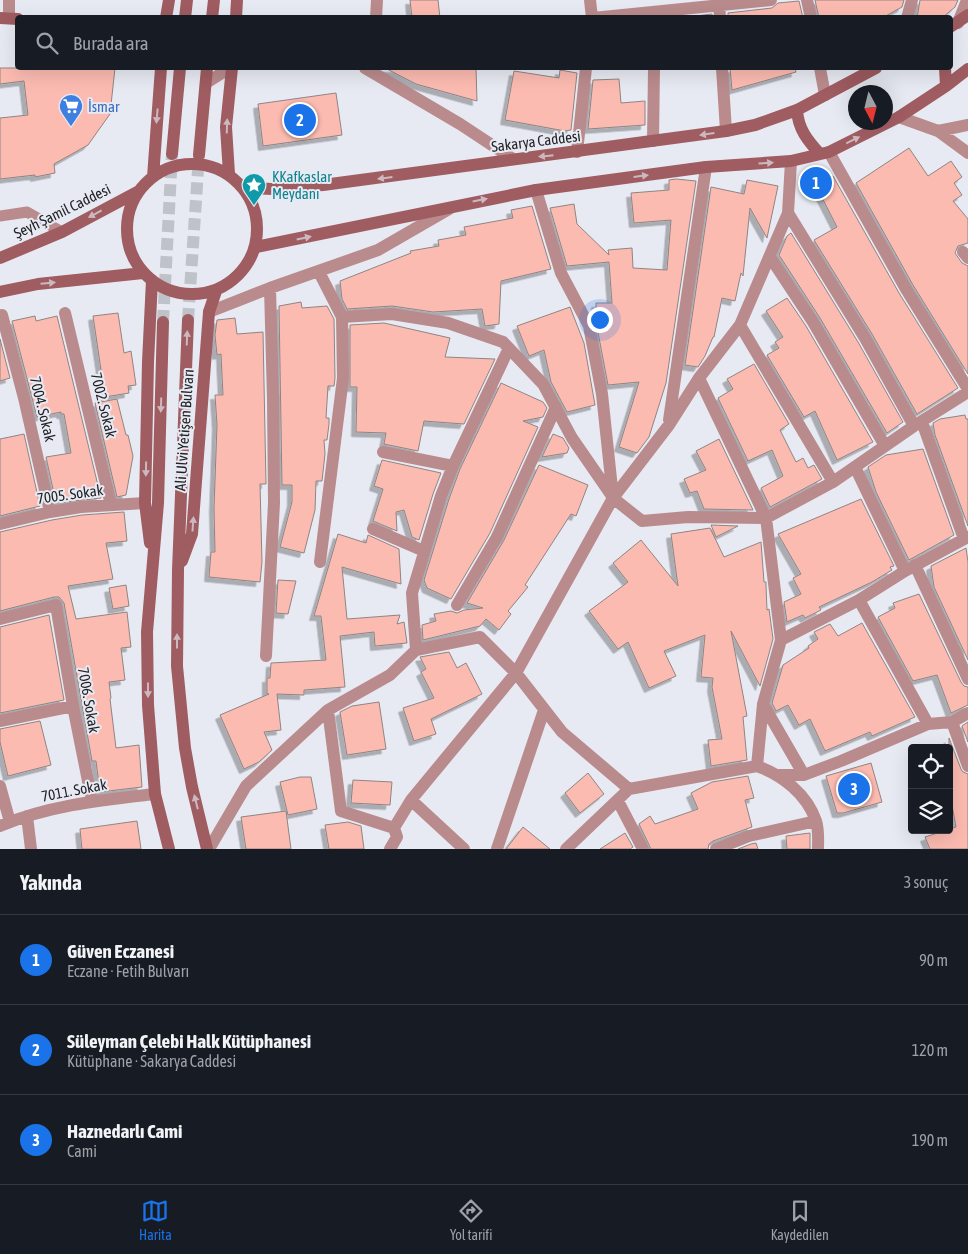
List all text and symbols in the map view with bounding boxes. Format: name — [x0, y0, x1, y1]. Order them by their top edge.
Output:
search box — [15, 15, 953, 70]
icon: search — [33, 29, 61, 57]
text: Burada ara — [73, 32, 149, 54]
north arrow — [848, 85, 893, 130]
supermarket icon: İsmar — [58, 93, 84, 127]
place label: İsmar — [88, 98, 120, 115]
pin: 2 — [284, 101, 316, 139]
one-way arrow — [153, 108, 161, 124]
one-way arrow — [223, 117, 231, 133]
street label: Sakarya Caddesi — [490, 127, 582, 155]
one-way arrow — [698, 130, 714, 138]
one-way arrow — [846, 136, 860, 144]
one-way arrow — [537, 152, 553, 160]
one-way arrow — [758, 159, 774, 167]
pin: 1 — [800, 164, 832, 202]
place label: KKafkaslar Meydanı — [272, 168, 332, 202]
place icon: KKafkaslar Meydanı — [241, 172, 267, 206]
one-way arrow — [633, 172, 649, 180]
one-way arrow — [376, 174, 392, 182]
street label: Şeyh Şamil Caddesi — [11, 180, 113, 242]
one-way arrow — [472, 196, 488, 204]
one-way arrow — [88, 210, 103, 218]
one-way arrow — [296, 234, 311, 242]
one-way arrow — [40, 279, 56, 287]
your location — [587, 307, 613, 333]
one-way arrow — [183, 330, 191, 346]
street label: Ali Ulvi Yetişen Bulvarı — [171, 369, 197, 491]
street label: 7002. Sokak — [88, 371, 120, 440]
street label: 7004. Sokak — [27, 375, 59, 444]
one-way arrow — [157, 398, 165, 414]
one-way arrow — [142, 461, 150, 477]
street label: 7005. Sokak — [36, 481, 104, 507]
one-way arrow — [189, 516, 197, 532]
one-way arrow — [173, 632, 181, 648]
street label: 7006. Sokak — [75, 666, 103, 735]
one-way arrow — [144, 682, 152, 698]
map controls — [908, 744, 953, 834]
button: locate — [908, 744, 953, 789]
pin: 3 — [838, 770, 870, 808]
street label: 7011. Sokak — [40, 775, 109, 805]
button: layers — [908, 789, 953, 834]
one-way arrow — [192, 794, 200, 809]
text: Yakında — [20, 870, 82, 894]
text: 3 sonuç — [904, 873, 948, 891]
text: Güven Eczanesi — [67, 940, 174, 962]
text: 1 — [32, 951, 40, 969]
text: 90 m — [919, 951, 948, 969]
text: Eczane · Fetih Bulvarı — [67, 962, 189, 980]
text: Süleyman Çelebi Halk Kütüphanesi — [67, 1030, 311, 1052]
text: 2 — [32, 1041, 40, 1059]
text: 120 m — [912, 1041, 948, 1059]
text: Kütüphane · Sakarya Caddesi — [67, 1052, 236, 1070]
text: Haznedarlı Cami — [67, 1120, 182, 1142]
text: 3 — [32, 1131, 40, 1149]
text: 190 m — [912, 1131, 948, 1149]
text: Cami — [67, 1142, 97, 1160]
tab: Harita — [139, 1197, 172, 1243]
tab: Yol tarifi — [450, 1197, 492, 1243]
tab: Kaydedilen — [771, 1197, 829, 1243]

